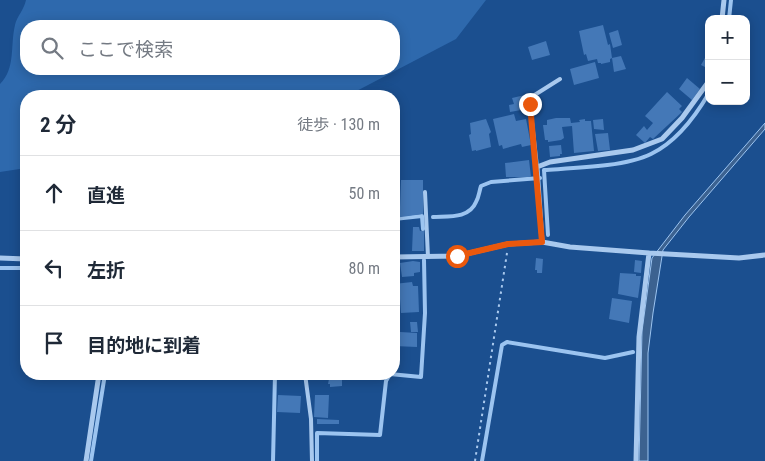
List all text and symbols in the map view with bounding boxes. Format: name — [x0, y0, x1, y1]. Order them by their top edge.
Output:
map controls — [705, 15, 750, 105]
button: + — [705, 15, 750, 60]
search box — [20, 20, 400, 75]
icon: search — [38, 34, 66, 62]
text: ここで検索 — [78, 38, 173, 61]
button: − — [705, 60, 750, 105]
route end — [519, 93, 542, 116]
text: 2 分 — [40, 113, 76, 137]
text: 徒歩 · 130 m — [297, 115, 380, 134]
icon: ahead — [40, 179, 68, 207]
text: 直進 — [87, 184, 125, 207]
text: 50 m — [348, 184, 380, 203]
route start — [446, 245, 469, 268]
icon: left — [40, 254, 68, 282]
text: 左折 — [87, 259, 125, 282]
text: 80 m — [348, 259, 380, 278]
icon: arrive — [40, 329, 68, 357]
text: 目的地に到着 — [87, 334, 201, 357]

